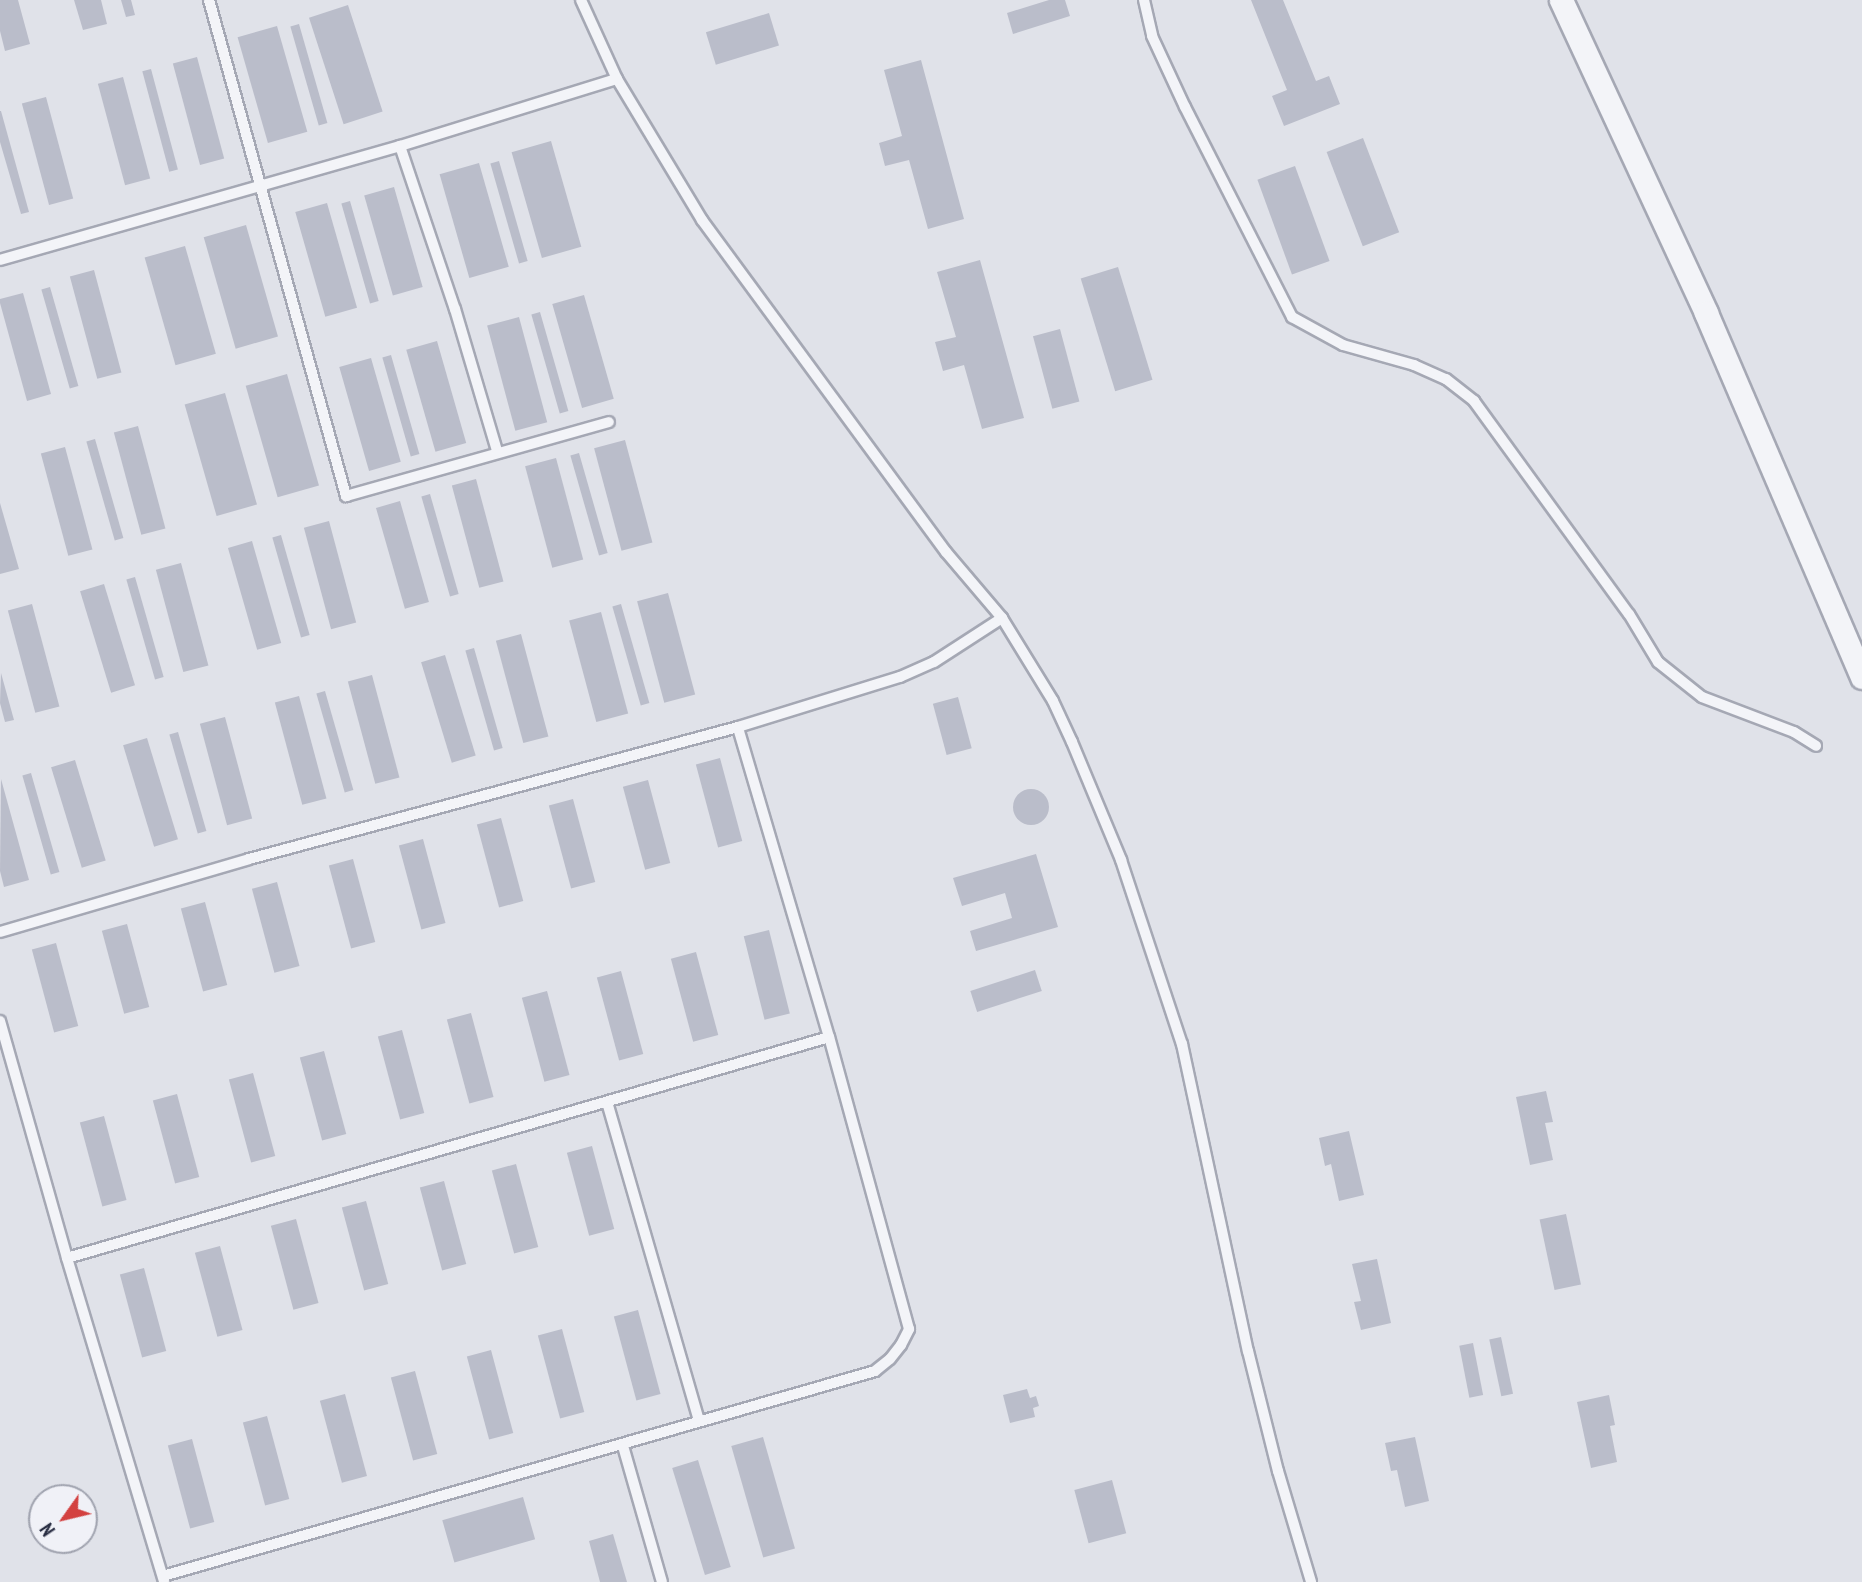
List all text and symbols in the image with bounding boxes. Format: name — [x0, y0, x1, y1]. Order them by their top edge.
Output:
north arrow — [28, 1484, 98, 1554]
text: N — [34, 1519, 60, 1541]

